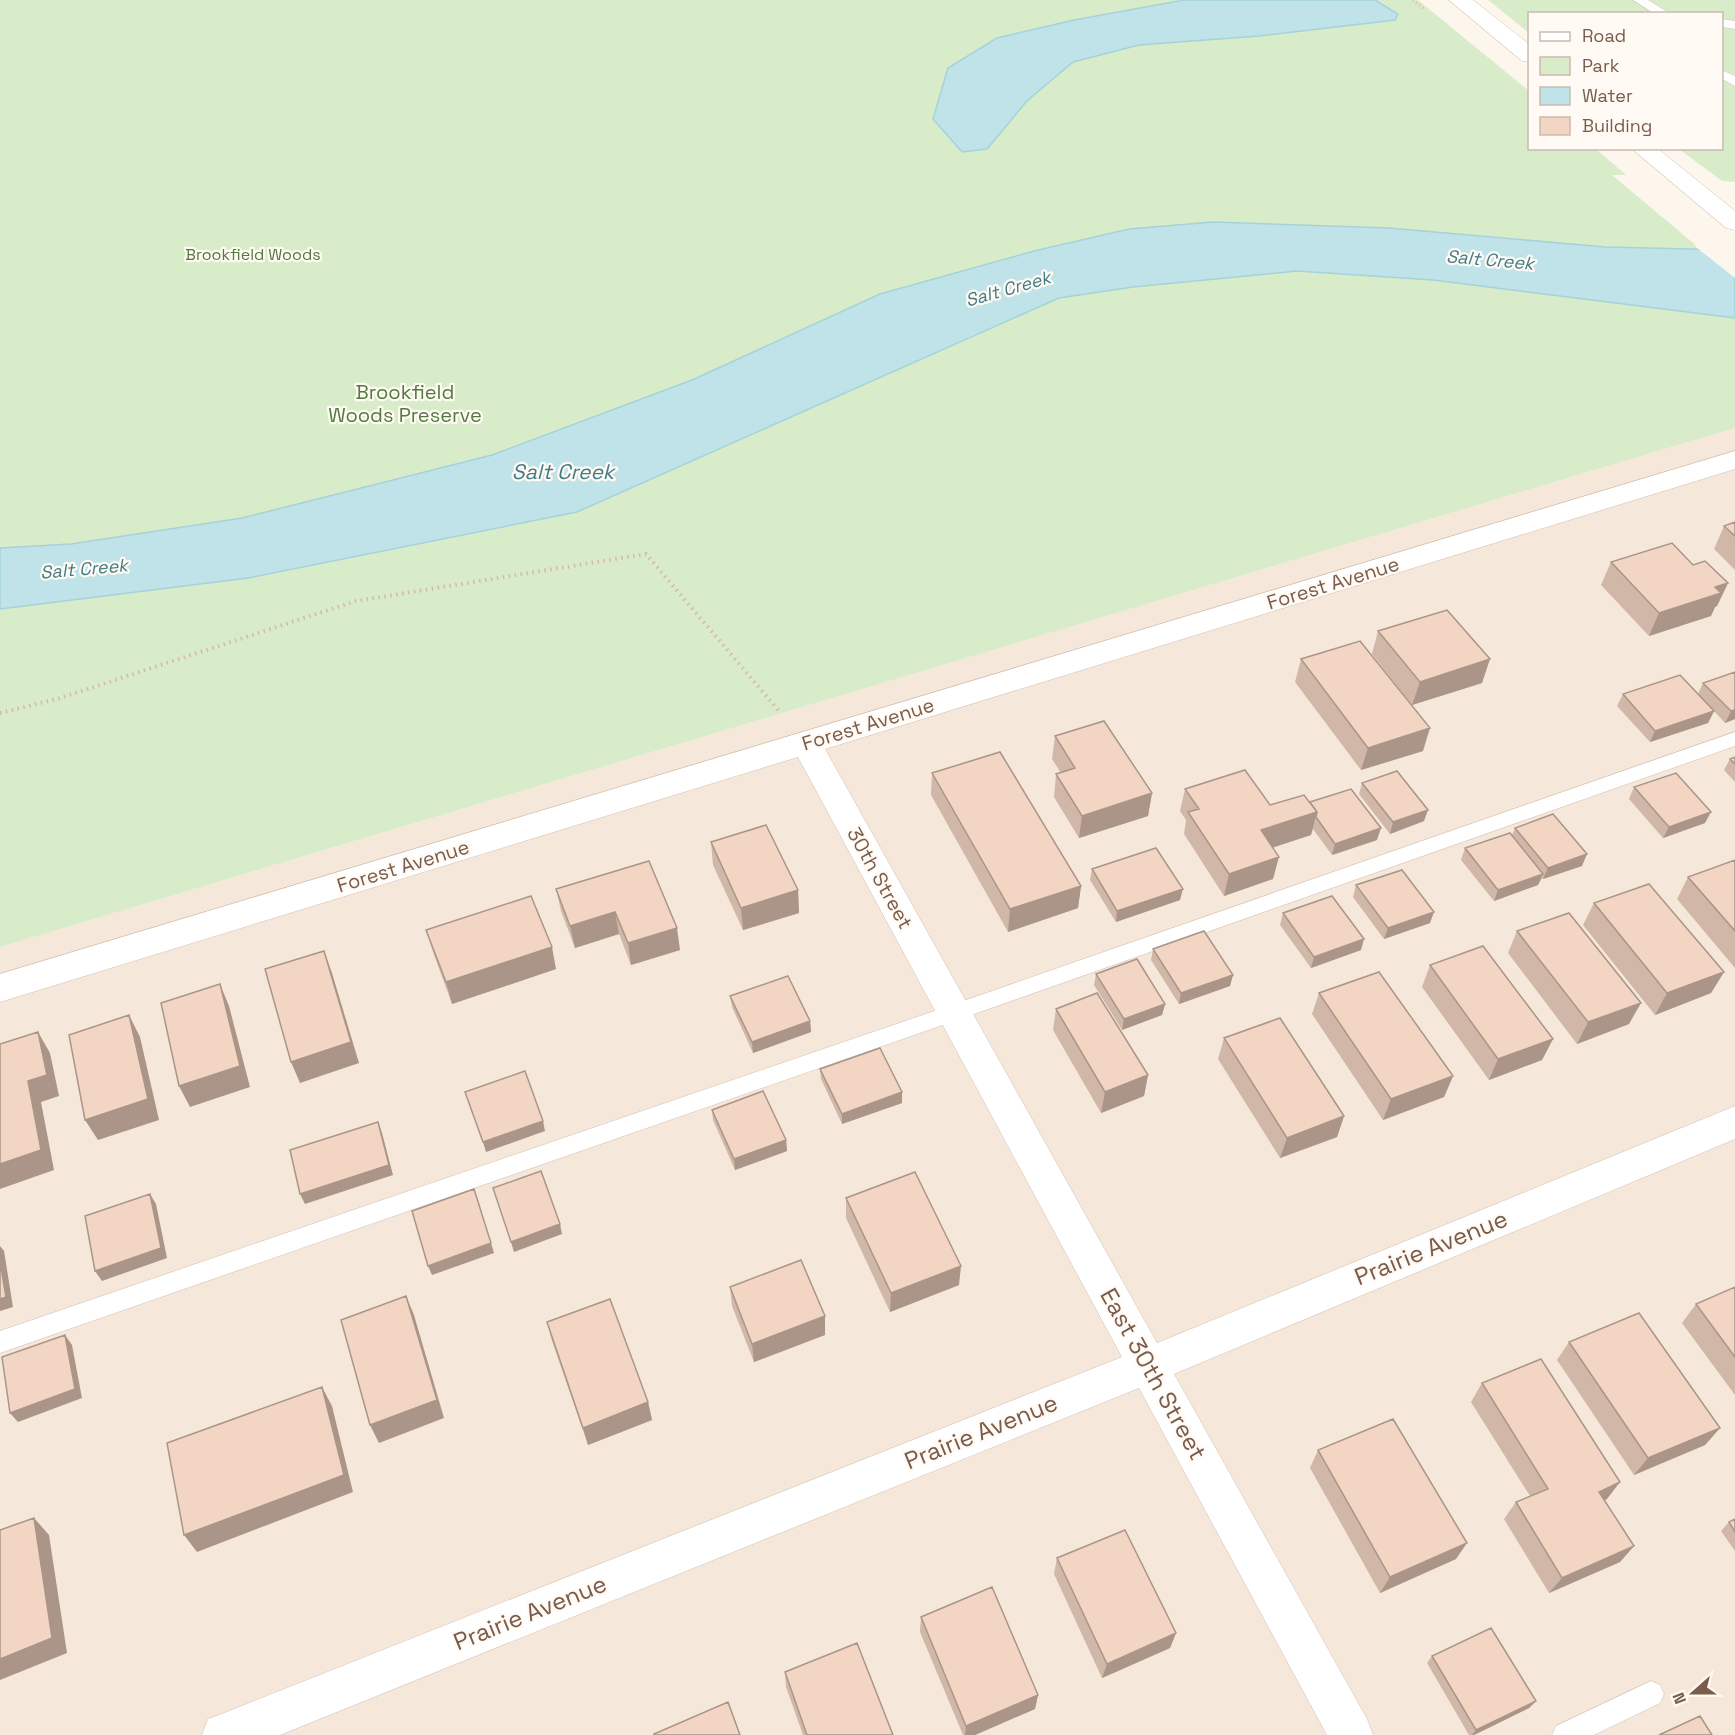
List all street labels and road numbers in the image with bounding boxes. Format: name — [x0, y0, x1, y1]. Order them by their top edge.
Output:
street label: Forest Avenue — [1264, 551, 1402, 615]
street label: Forest Avenue — [799, 692, 937, 756]
street label: 30th Street — [841, 822, 919, 934]
street label: Forest Avenue — [334, 834, 472, 898]
street label: Prairie Avenue — [1350, 1203, 1512, 1292]
street label: East 30th Street — [1093, 1282, 1214, 1465]
street label: Prairie Avenue — [900, 1387, 1062, 1476]
street label: Prairie Avenue — [449, 1568, 611, 1657]

